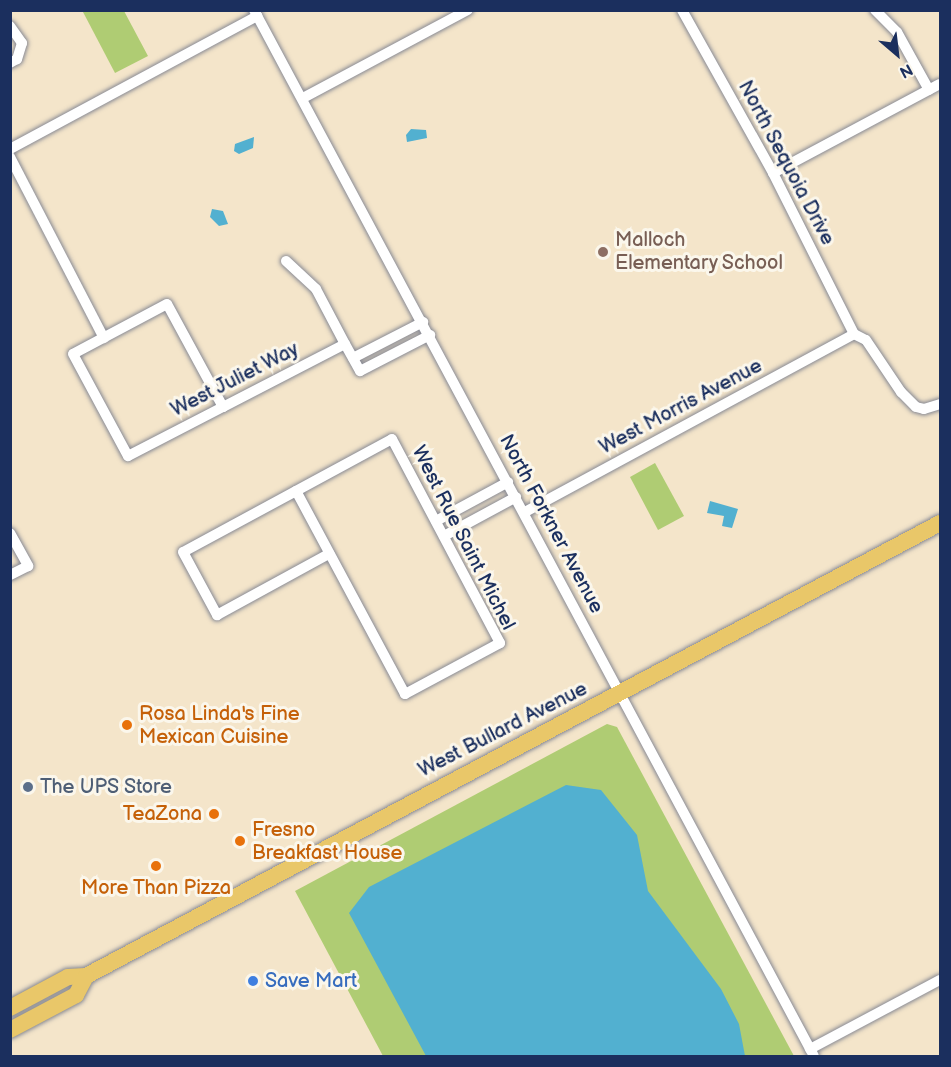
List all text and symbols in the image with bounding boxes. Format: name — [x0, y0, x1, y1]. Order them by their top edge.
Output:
north arrow — [867, 24, 927, 84]
text: N — [896, 59, 915, 82]
street label: North Sequoia Drive — [732, 77, 840, 249]
place label: Malloch Elementary School — [615, 228, 785, 275]
marker: Malloch Elementary School — [596, 245, 610, 259]
street label: West Juliet Way — [166, 337, 304, 423]
street label: West Morris Avenue — [596, 354, 766, 460]
street label: North Forkner Avenue — [494, 431, 608, 617]
street label: West Rue Saint Michel — [406, 442, 520, 634]
street label: West Bullard Avenue — [415, 677, 591, 783]
place label: Rosa Linda's Fine Mexican Cuisine — [139, 702, 300, 749]
marker: Rosa Linda's Fine Mexican Cuisine — [120, 718, 134, 732]
place label: The UPS Store — [40, 775, 172, 799]
marker: The UPS Store — [21, 780, 35, 794]
place label: TeaZona — [123, 802, 202, 826]
marker: TeaZona — [207, 807, 221, 821]
place label: Fresno Breakfast House — [252, 818, 402, 865]
marker: Fresno Breakfast House — [233, 834, 247, 848]
marker: More Than Pizza — [149, 859, 163, 873]
place label: More Than Pizza — [81, 876, 231, 900]
place label: Save Mart — [265, 969, 357, 993]
marker: Save Mart — [246, 974, 260, 988]

